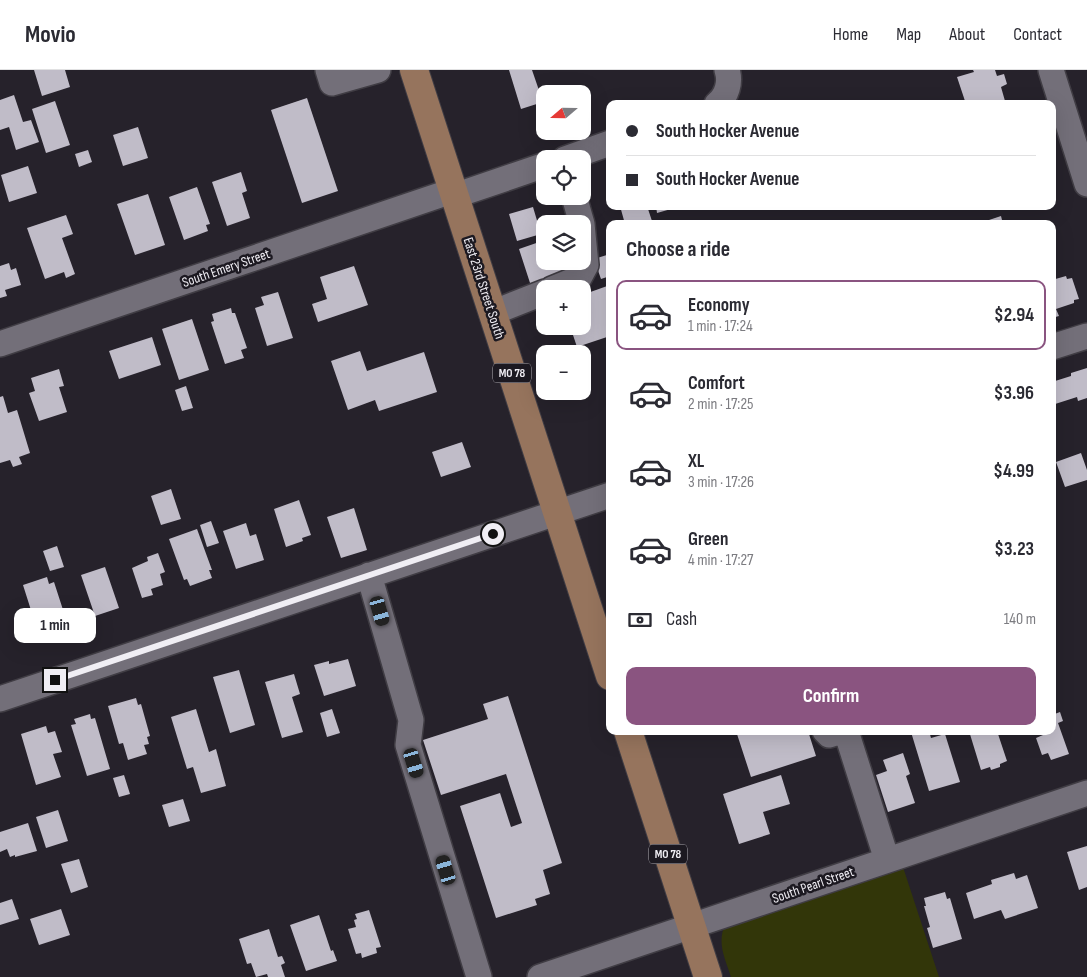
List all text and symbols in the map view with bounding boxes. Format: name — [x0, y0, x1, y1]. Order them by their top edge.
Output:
text: Movio — [25, 20, 76, 49]
text: Home — [833, 24, 868, 45]
text: Map — [896, 24, 921, 45]
text: About — [949, 24, 985, 45]
text: Contact — [1013, 24, 1062, 45]
north arrow — [536, 85, 591, 140]
map controls — [536, 85, 591, 400]
text: South Hocker Avenue — [656, 120, 799, 143]
button: locate — [536, 150, 591, 205]
text: South Hocker Avenue — [656, 168, 799, 191]
button: layers — [536, 215, 591, 270]
street label: East 23rd Street South — [460, 235, 508, 341]
text: Choose a ride — [626, 236, 730, 263]
street label: South Emery Street — [180, 245, 272, 291]
button: + — [536, 280, 591, 335]
icon: car — [628, 293, 673, 338]
text: Economy — [688, 294, 750, 317]
text: $2.94 — [994, 304, 1034, 327]
text: 1 min · 17:24 — [688, 317, 753, 336]
button: − — [536, 345, 591, 400]
road number: MO 78 — [493, 364, 531, 382]
icon: car — [628, 371, 673, 416]
text: Comfort — [688, 372, 745, 395]
text: $3.96 — [994, 382, 1034, 405]
text: 2 min · 17:25 — [688, 395, 753, 414]
icon: car — [628, 449, 673, 494]
text: XL — [688, 450, 704, 473]
text: $4.99 — [993, 460, 1034, 483]
text: 3 min · 17:26 — [688, 473, 754, 492]
route start — [482, 523, 504, 545]
icon: car — [628, 527, 673, 572]
text: Green — [688, 528, 728, 551]
text: $3.23 — [994, 538, 1034, 561]
text: 4 min · 17:27 — [688, 551, 754, 570]
car — [368, 595, 391, 627]
icon: cash — [626, 606, 654, 634]
callout: 1 min — [14, 608, 96, 642]
text: Cash — [666, 608, 697, 631]
text: 140 m — [1004, 610, 1036, 629]
text: 1 min — [40, 616, 70, 635]
button: Confirm — [626, 667, 1036, 725]
route end — [44, 669, 66, 691]
car — [402, 746, 425, 780]
road number: MO 78 — [649, 844, 687, 864]
car — [434, 853, 457, 887]
street label: South Pearl Street — [770, 863, 856, 907]

